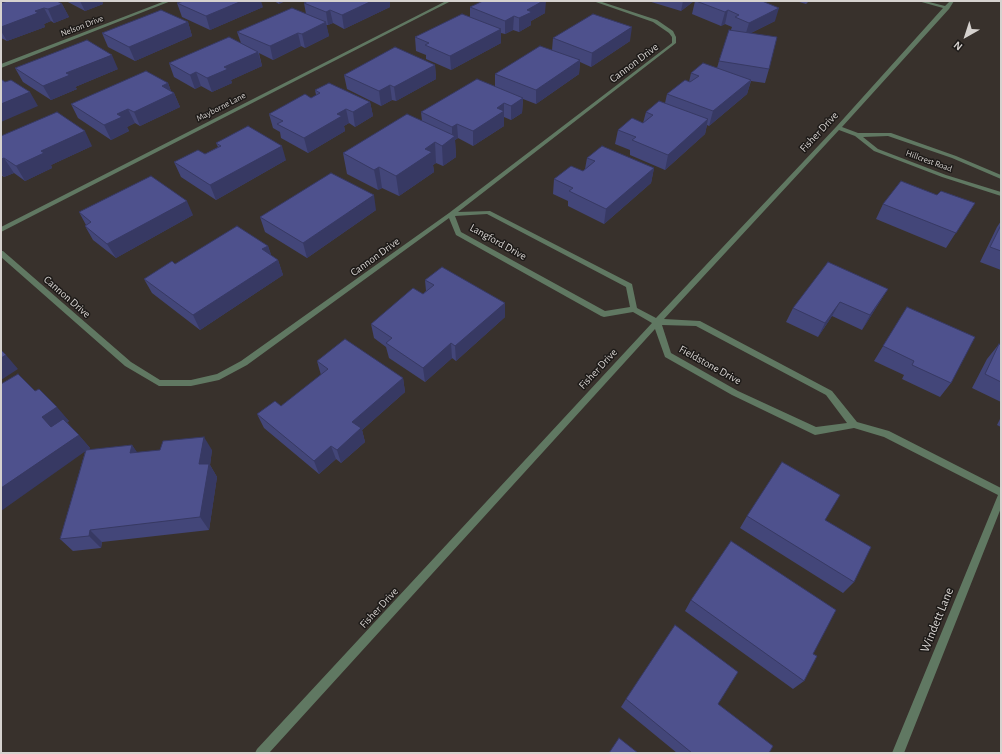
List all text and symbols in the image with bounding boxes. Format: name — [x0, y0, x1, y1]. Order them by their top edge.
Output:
street label: Nelson Drive — [59, 13, 105, 39]
north arrow — [946, 16, 986, 56]
text: N — [952, 39, 965, 52]
street label: Cannon Drive — [607, 40, 661, 86]
street label: Mayborne Lane — [195, 90, 247, 124]
street label: Fisher Drive — [797, 109, 841, 155]
street label: Hillcrest Road — [904, 148, 954, 174]
street label: Langford Drive — [467, 221, 529, 263]
street label: Cannon Drive — [348, 235, 402, 279]
street label: Cannon Drive — [41, 273, 93, 321]
street label: Fieldstone Drive — [677, 342, 743, 388]
street label: Fisher Drive — [576, 346, 620, 392]
street label: Fisher Drive — [357, 585, 401, 631]
street label: Windett Lane — [917, 585, 957, 655]

